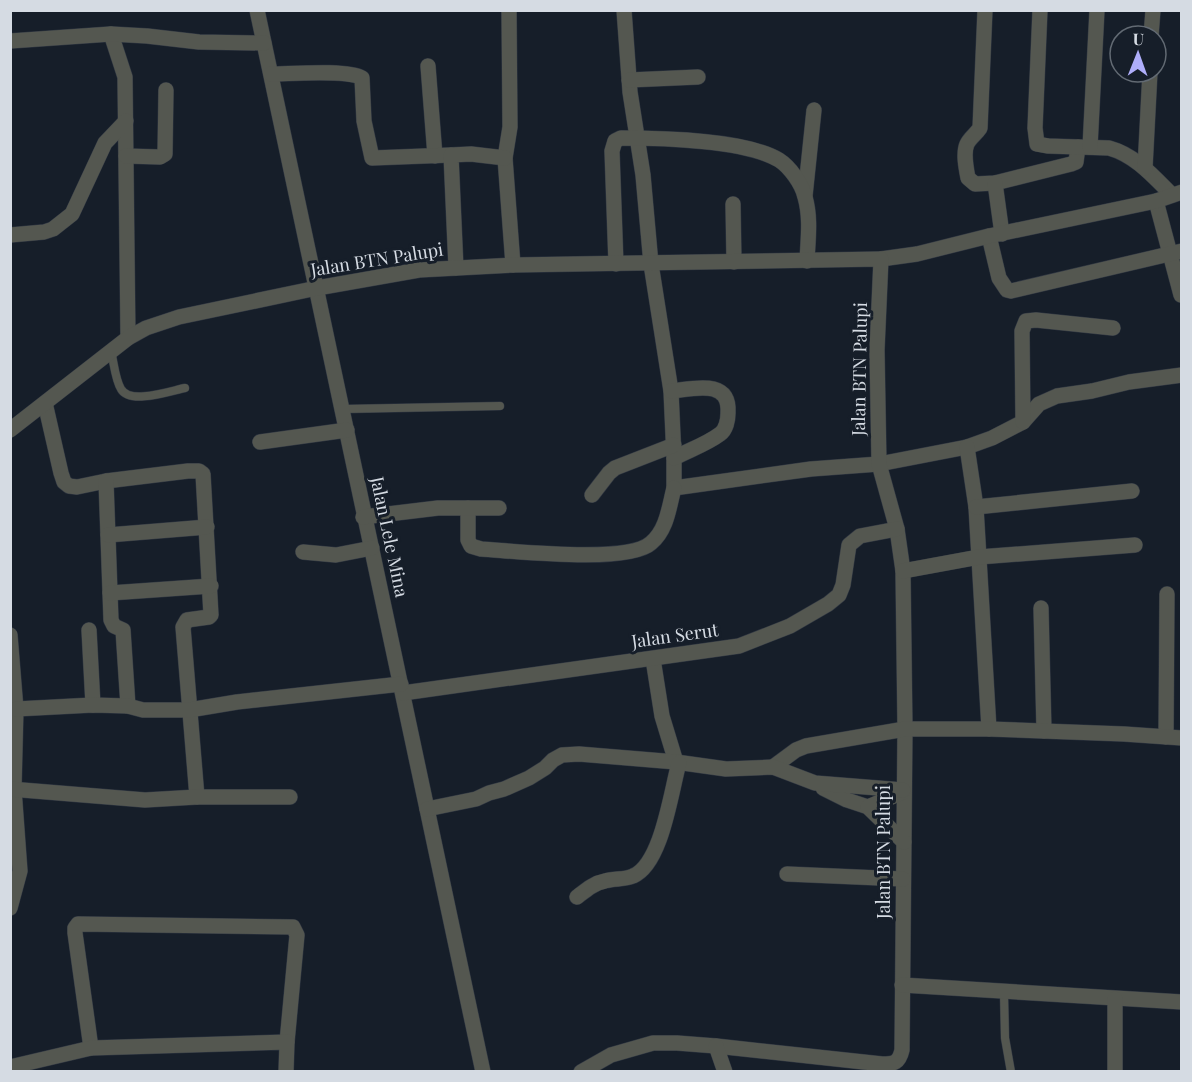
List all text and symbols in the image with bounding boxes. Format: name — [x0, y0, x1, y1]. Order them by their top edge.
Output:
north arrow — [1108, 24, 1168, 84]
text: U — [1133, 28, 1144, 49]
street label: Jalan BTN Palupi — [308, 237, 445, 281]
street label: Jalan BTN Palupi — [846, 302, 872, 437]
street label: Jalan Lele Mina — [365, 473, 414, 599]
street label: Jalan Serut — [629, 617, 720, 653]
street label: Jalan BTN Palupi — [871, 785, 895, 920]

